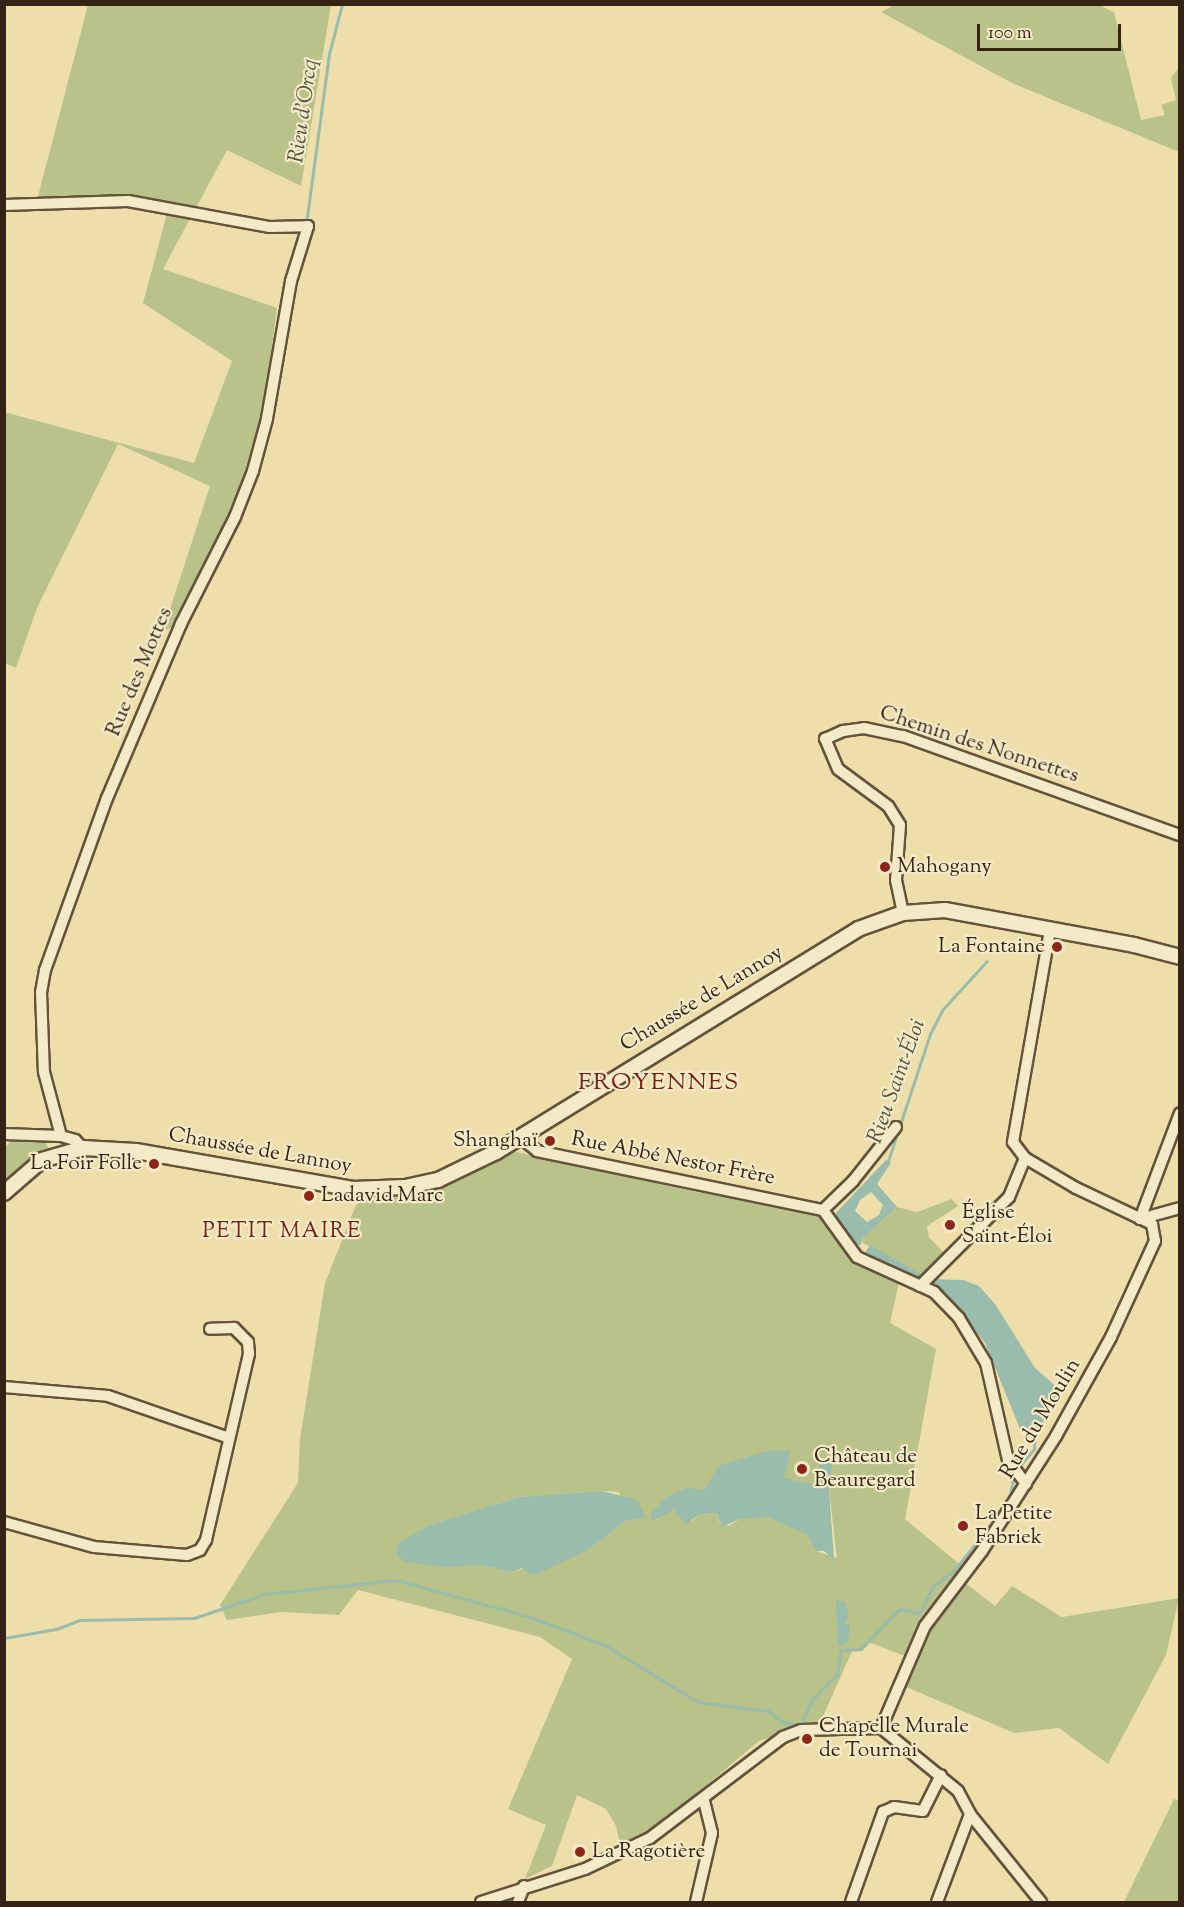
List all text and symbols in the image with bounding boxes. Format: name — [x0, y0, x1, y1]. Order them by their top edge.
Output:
scale bar — [980, 12, 1124, 50]
text: 100 m — [988, 21, 1032, 47]
water label: Rieu d'Orcq — [285, 57, 325, 165]
street label: Rue des Mottes — [101, 604, 179, 740]
street label: Chemin des Nonnettes — [876, 701, 1082, 789]
place label: Mahogany — [897, 854, 992, 880]
marker: Mahogany — [878, 860, 892, 874]
place label: La Fontaine — [938, 934, 1045, 960]
street label: Chaussée de Lannoy — [616, 940, 788, 1058]
marker: La Fontaine — [1050, 940, 1064, 954]
water label: Rieu Saint-Éloi — [863, 1016, 933, 1148]
district label: FROYENNES — [578, 1070, 740, 1098]
street label: Chaussée de Lannoy — [166, 1122, 354, 1180]
street label: Rue Abbé Nestor Frère — [569, 1127, 777, 1191]
place label: Shanghaï — [453, 1128, 538, 1154]
marker: Shanghaï — [543, 1134, 557, 1148]
place label: La Foir Folle — [30, 1151, 142, 1177]
marker: La Foir Folle — [147, 1157, 161, 1171]
place label: Ladavid Marc — [321, 1183, 444, 1209]
marker: Ladavid Marc — [302, 1189, 316, 1203]
place label: Église Saint-Éloi — [962, 1200, 1052, 1250]
marker: Église Saint-Éloi — [943, 1218, 957, 1232]
district label: PETIT MAIRE — [202, 1220, 362, 1246]
street label: Rue du Moulin — [995, 1354, 1087, 1484]
place label: Château de Beauregard — [814, 1444, 917, 1494]
marker: Château de Beauregard — [795, 1462, 809, 1476]
place label: La Petite Fabriek — [975, 1501, 1052, 1551]
marker: La Petite Fabriek — [956, 1519, 970, 1533]
place label: Chapelle Murale de Tournai — [819, 1714, 969, 1764]
marker: Chapelle Murale de Tournai — [800, 1732, 814, 1746]
place label: La Ragotière — [592, 1839, 705, 1865]
marker: La Ragotière — [573, 1845, 587, 1859]

